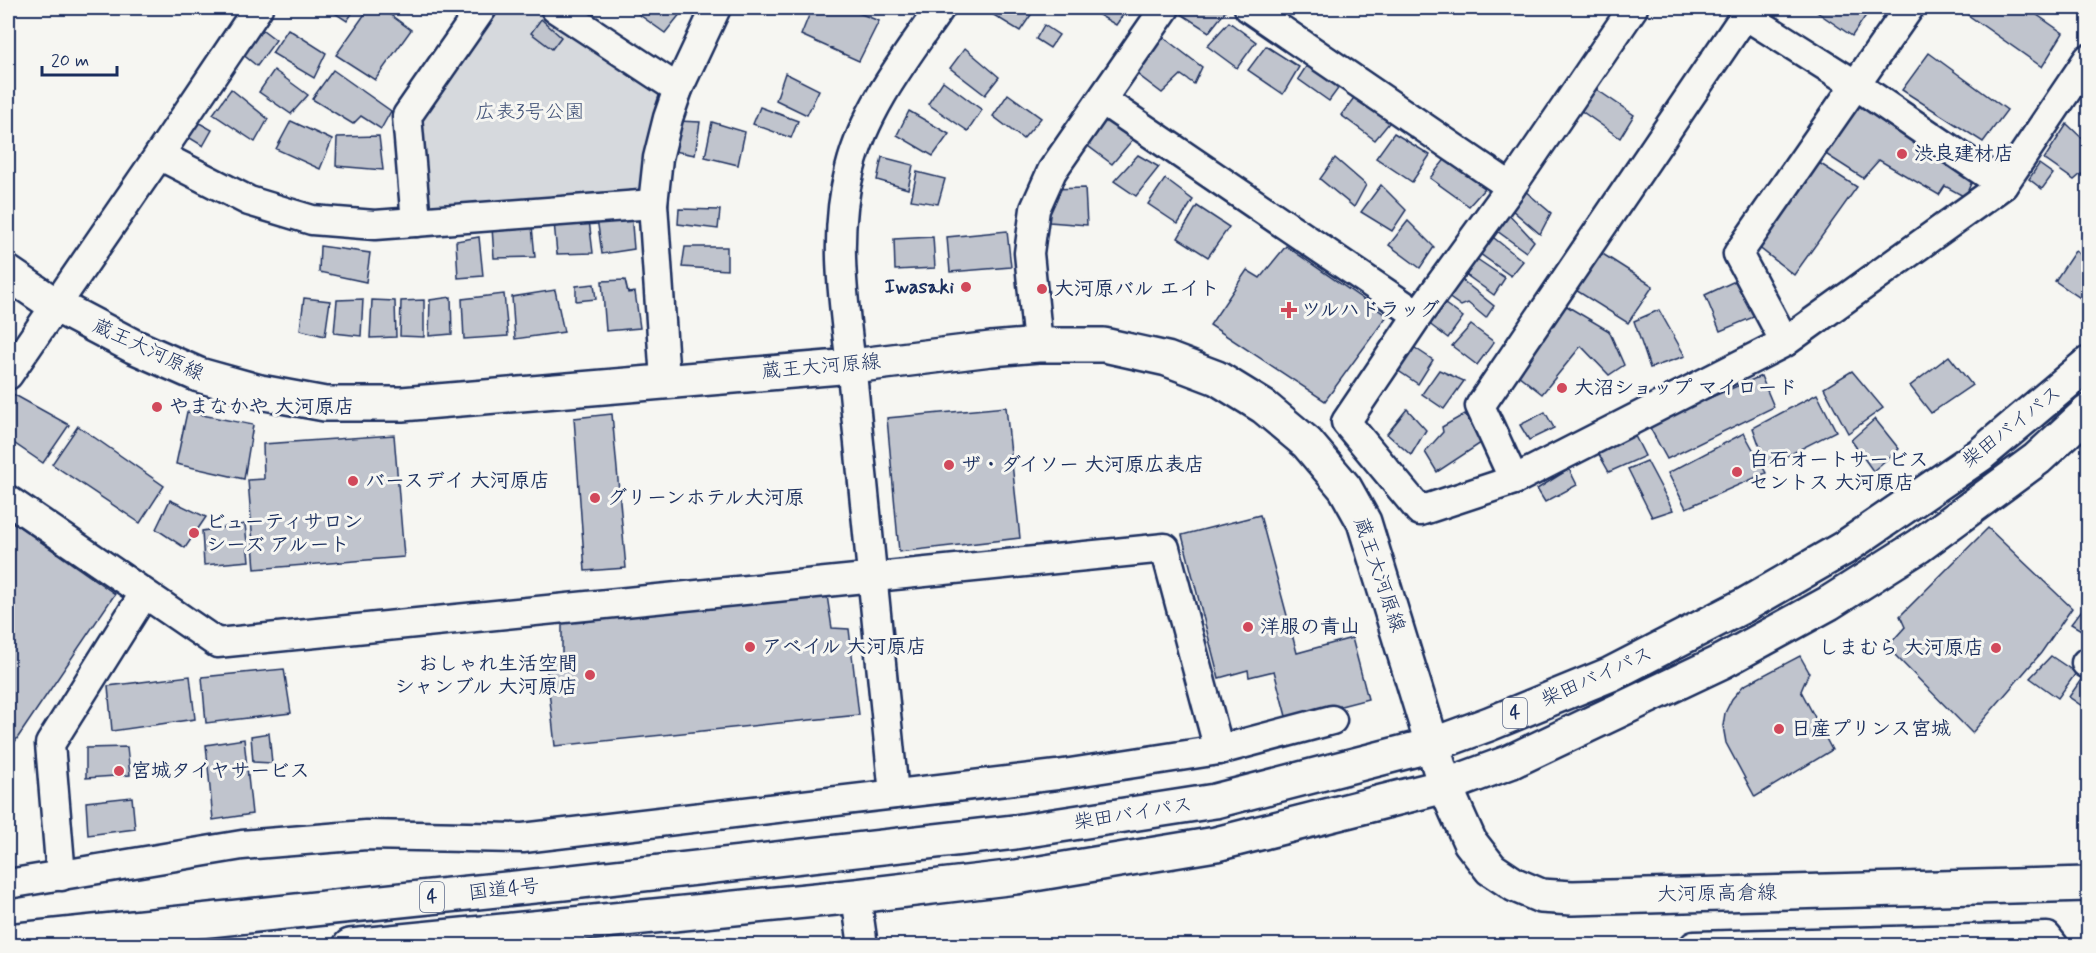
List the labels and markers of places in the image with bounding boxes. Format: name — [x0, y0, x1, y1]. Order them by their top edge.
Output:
place label: 渋良建材店 — [1914, 141, 2014, 168]
marker: 渋良建材店 — [1895, 147, 1909, 161]
place label: Iwasaki — [884, 274, 954, 301]
place label: 大河原バル エイト — [1054, 276, 1219, 303]
marker: Iwasaki — [959, 280, 973, 294]
marker: 大河原バル エイト — [1035, 282, 1049, 296]
place label: ツルハドラッグ — [1301, 297, 1440, 324]
marker: ツルハドラッグ — [1282, 303, 1296, 317]
place label: 大沼ショップ マイロード — [1574, 375, 1797, 402]
marker: 大沼ショップ マイロード — [1555, 381, 1569, 395]
place label: やまなかや 大河原店 — [169, 394, 354, 421]
marker: やまなかや 大河原店 — [150, 400, 164, 414]
place label: 白石オートサービス セントス 大河原店 — [1749, 447, 1929, 497]
place label: ザ・ダイソー 大河原広表店 — [961, 452, 1204, 479]
marker: ザ・ダイソー 大河原広表店 — [942, 458, 956, 472]
marker: 白石オートサービス セントス 大河原店 — [1730, 465, 1744, 479]
place label: バースデイ 大河原店 — [365, 468, 550, 495]
marker: バースデイ 大河原店 — [346, 474, 360, 488]
place label: グリーンホテル大河原 — [607, 485, 805, 512]
marker: グリーンホテル大河原 — [588, 491, 602, 505]
place label: ビューティサロン シーズ アルート — [206, 509, 363, 559]
marker: ビューティサロン シーズ アルート — [187, 526, 201, 540]
place label: 洋服の青山 — [1260, 614, 1360, 641]
marker: 洋服の青山 — [1241, 620, 1255, 634]
place label: アベイル 大河原店 — [762, 634, 927, 661]
place label: しまむら 大河原店 — [1819, 635, 1984, 662]
marker: アベイル 大河原店 — [743, 640, 757, 654]
marker: しまむら 大河原店 — [1989, 641, 2003, 655]
place label: おしゃれ生活空間 シャンブル 大河原店 — [395, 651, 578, 701]
marker: おしゃれ生活空間 シャンブル 大河原店 — [583, 668, 597, 682]
place label: 日産プリンス宮城 — [1791, 716, 1951, 743]
marker: 日産プリンス宮城 — [1772, 722, 1786, 736]
place label: 宮城タイヤサービス — [131, 758, 310, 785]
marker: 宮城タイヤサービス — [112, 764, 126, 778]

